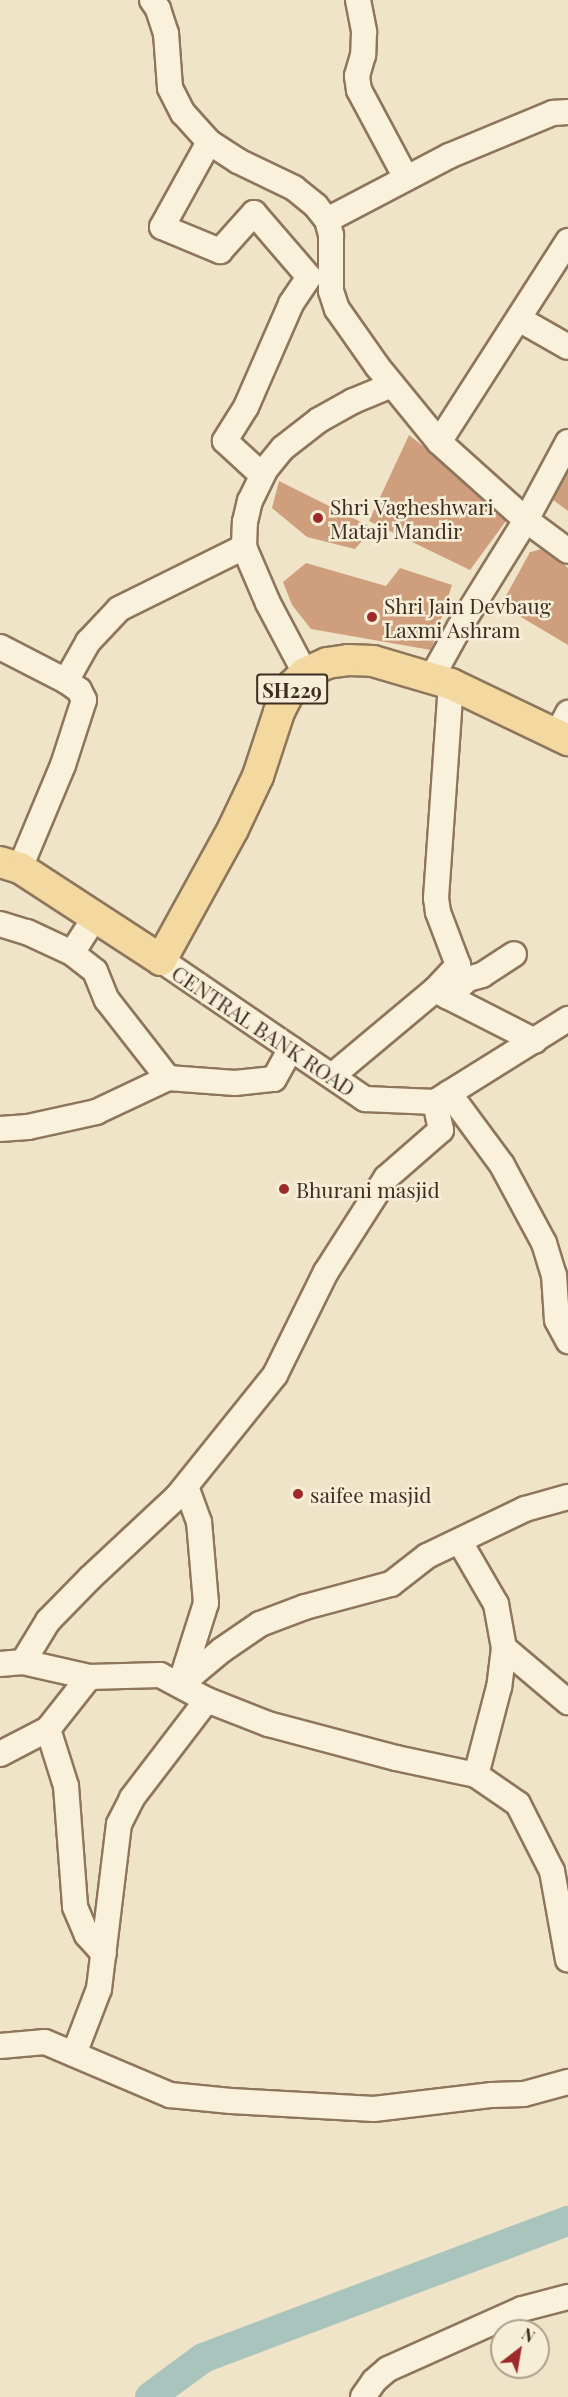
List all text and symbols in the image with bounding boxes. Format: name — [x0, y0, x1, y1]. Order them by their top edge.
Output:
place label: Shri Vagheshwari Mataji Mandir — [330, 493, 494, 543]
marker: Shri Vagheshwari Mataji Mandir — [311, 511, 325, 525]
place label: Shri Jain Devbaug Laxmi Ashram — [384, 592, 551, 642]
marker: Shri Jain Devbaug Laxmi Ashram — [365, 610, 379, 624]
road number: SH229 — [256, 672, 328, 706]
street label: CENTRAL BANK ROAD — [168, 959, 360, 1101]
place label: Bhurani masjid — [296, 1176, 440, 1202]
marker: Bhurani masjid — [277, 1182, 291, 1196]
place label: saifee masjid — [310, 1481, 432, 1507]
marker: saifee masjid — [291, 1487, 305, 1501]
north arrow — [490, 2319, 550, 2379]
text: N — [518, 2323, 539, 2347]

